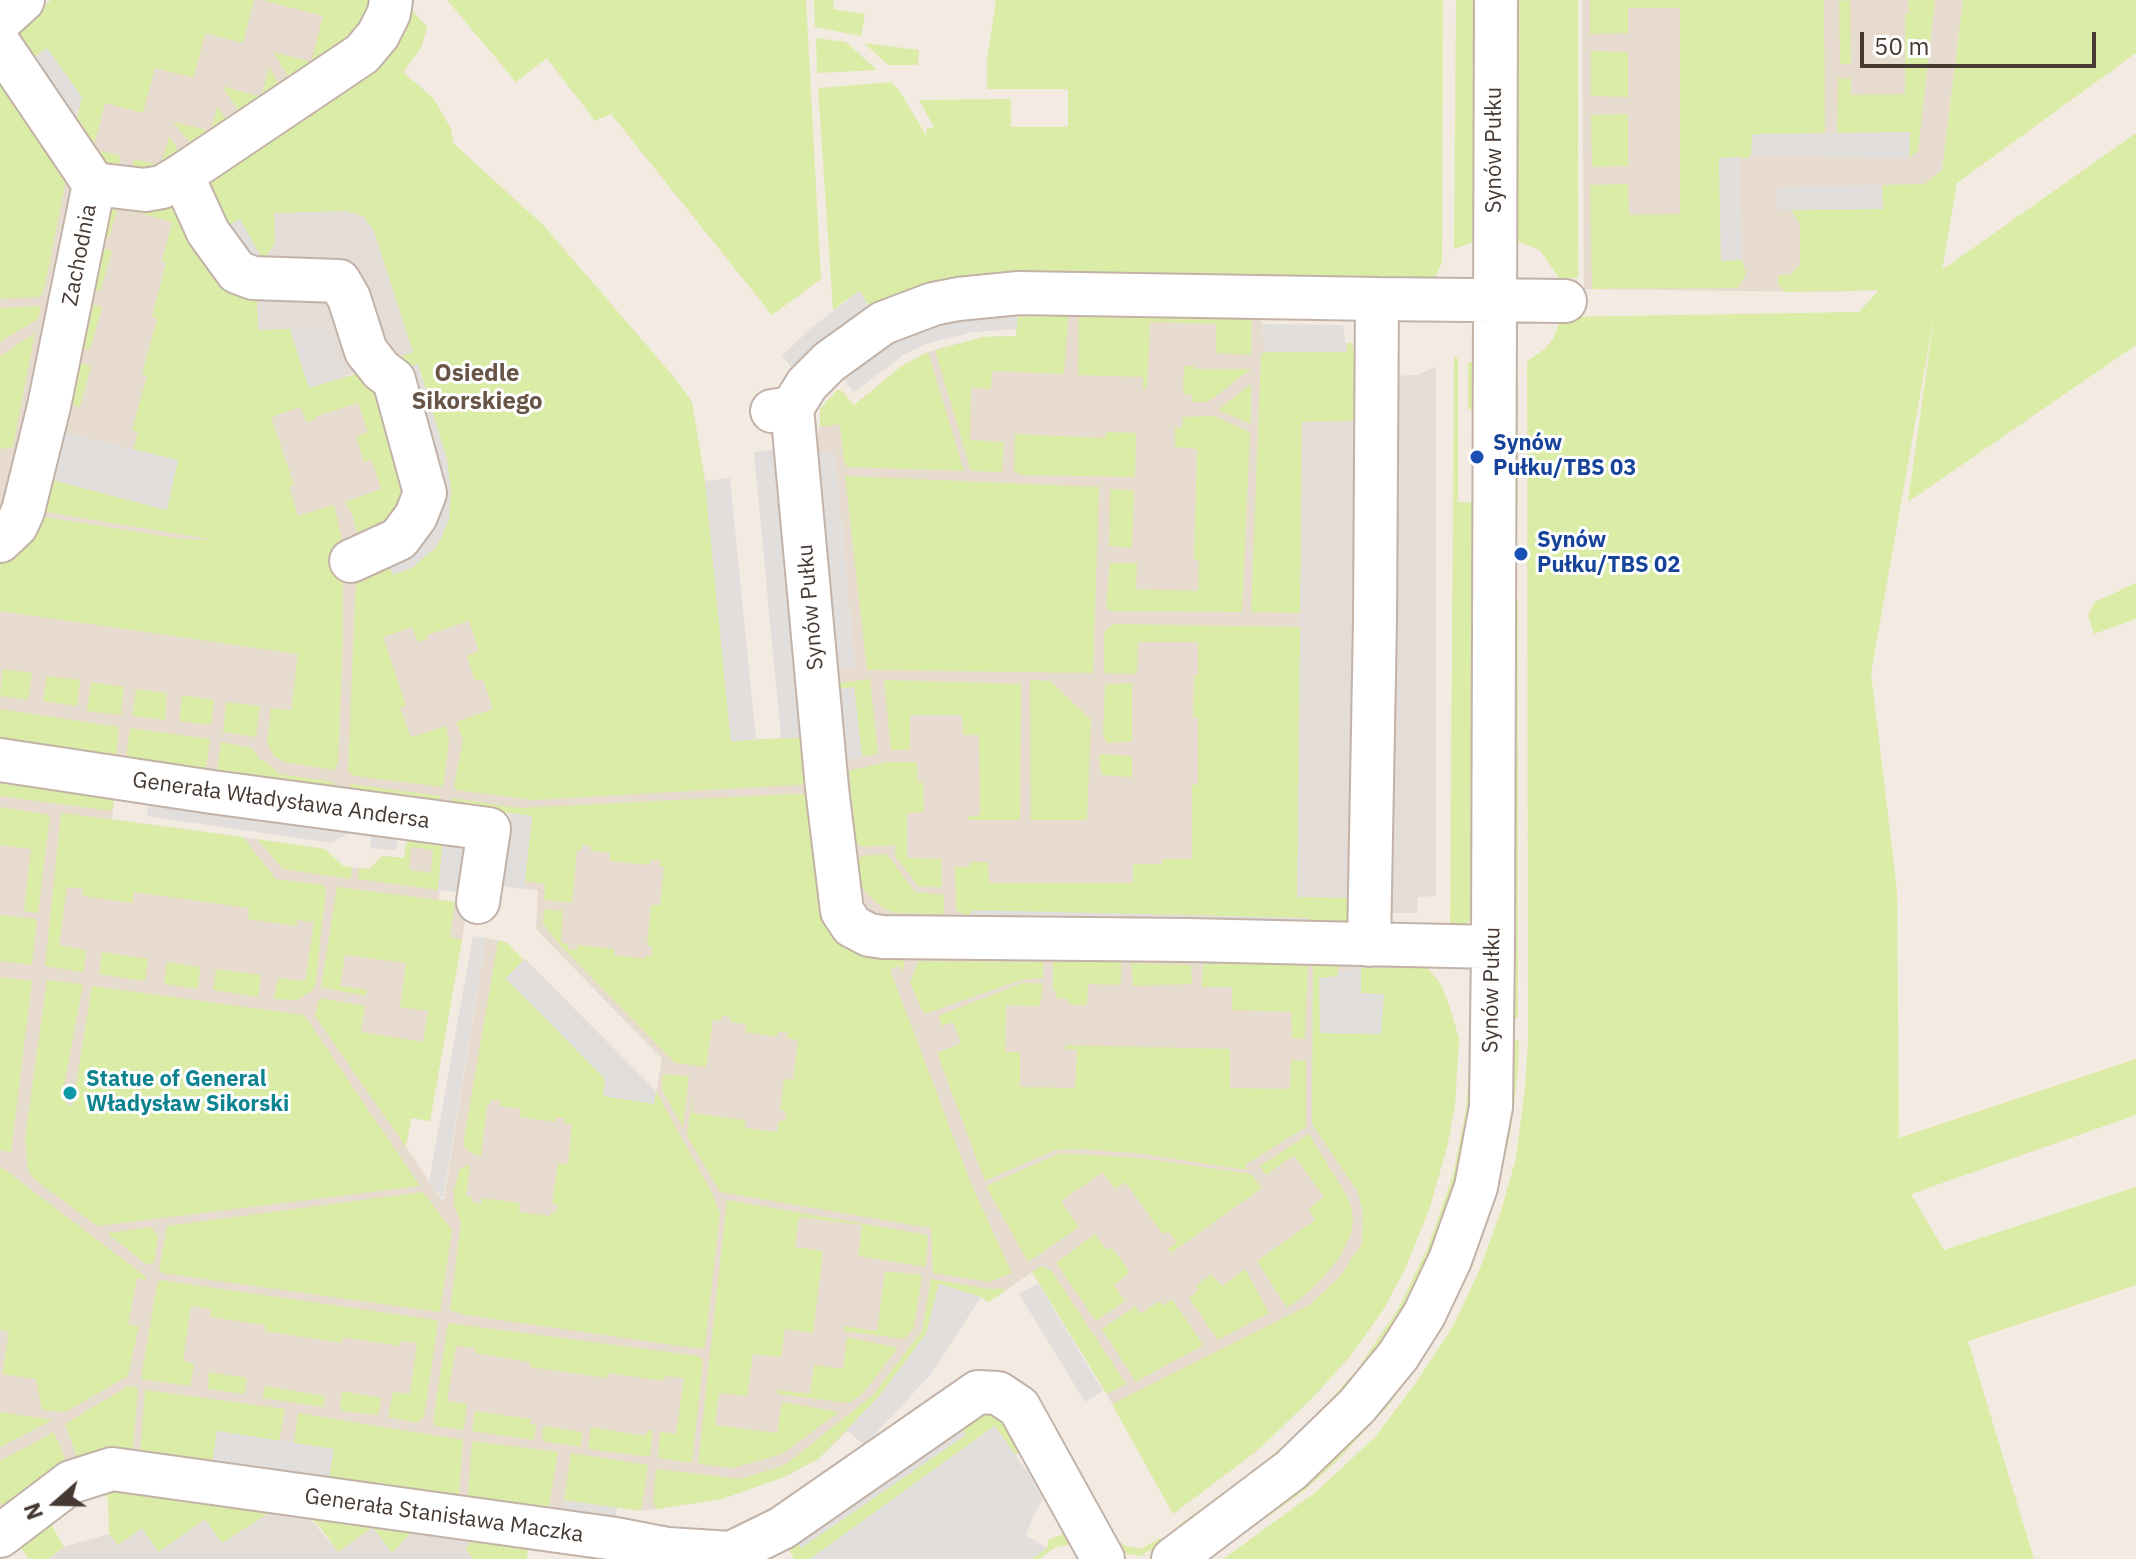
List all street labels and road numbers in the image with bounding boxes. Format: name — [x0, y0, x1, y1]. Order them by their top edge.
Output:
street label: Synów Pułku — [1482, 87, 1508, 213]
street label: Zachodnia — [57, 202, 103, 308]
street label: Synów Pułku — [792, 543, 830, 671]
street label: Generała Władysława Andersa — [131, 767, 431, 835]
street label: Synów Pułku — [1478, 927, 1506, 1053]
street label: Generała Stanisława Maczka — [303, 1483, 585, 1549]

